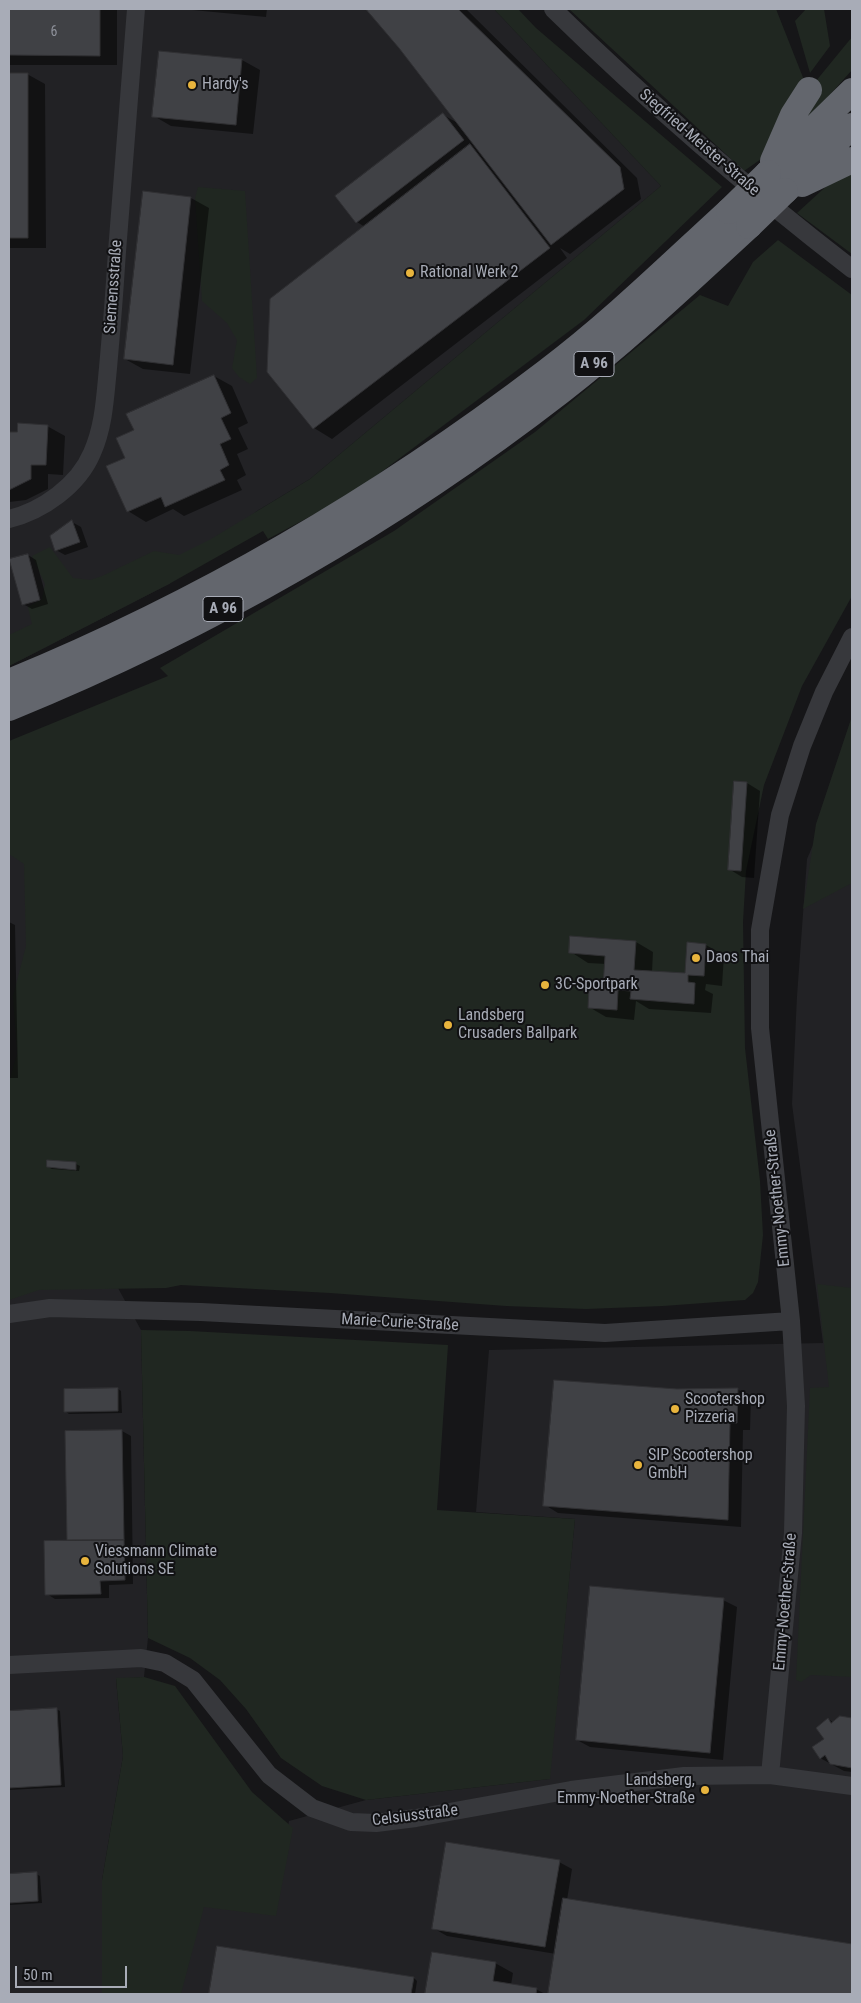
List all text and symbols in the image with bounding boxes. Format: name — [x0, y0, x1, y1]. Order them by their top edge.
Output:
house number: 6 — [51, 24, 57, 40]
place label: Hardy's — [202, 75, 248, 95]
marker: Hardy's — [186, 79, 198, 91]
street label: Siegfried-Meister-Straße — [635, 86, 763, 200]
street label: Siemensstraße — [101, 239, 127, 335]
place label: Rational Werk 2 — [420, 263, 518, 283]
marker: Rational Werk 2 — [404, 267, 416, 279]
road number: A 96 — [574, 352, 614, 376]
road number: A 96 — [203, 596, 243, 622]
place label: Daos Thai — [706, 948, 769, 968]
marker: Daos Thai — [690, 952, 702, 964]
place label: 3C-Sportpark — [555, 975, 638, 995]
marker: 3C-Sportpark — [539, 979, 551, 991]
place label: Landsberg Crusaders Ballpark — [458, 1006, 577, 1044]
marker: Landsberg Crusaders Ballpark — [442, 1019, 454, 1031]
street label: Emmy-Noether-Straße — [761, 1128, 795, 1268]
street label: Marie-Curie-Straße — [341, 1310, 459, 1336]
place label: Scootershop Pizzeria — [685, 1390, 765, 1428]
marker: Scootershop Pizzeria — [669, 1403, 681, 1415]
place label: SIP Scootershop GmbH — [648, 1446, 753, 1484]
marker: SIP Scootershop GmbH — [632, 1459, 644, 1471]
street label: Emmy-Noether-Straße — [770, 1532, 802, 1672]
place label: Viessmann Climate Solutions SE — [95, 1542, 217, 1580]
marker: Viessmann Climate Solutions SE — [79, 1555, 91, 1567]
place label: Landsberg, Emmy-Noether-Straße — [557, 1771, 695, 1809]
marker: Landsberg, Emmy-Noether-Straße — [699, 1784, 711, 1796]
street label: Celsiusstraße — [371, 1801, 459, 1831]
scale bar — [18, 1956, 130, 1988]
text: 50 m — [23, 1966, 53, 1984]

